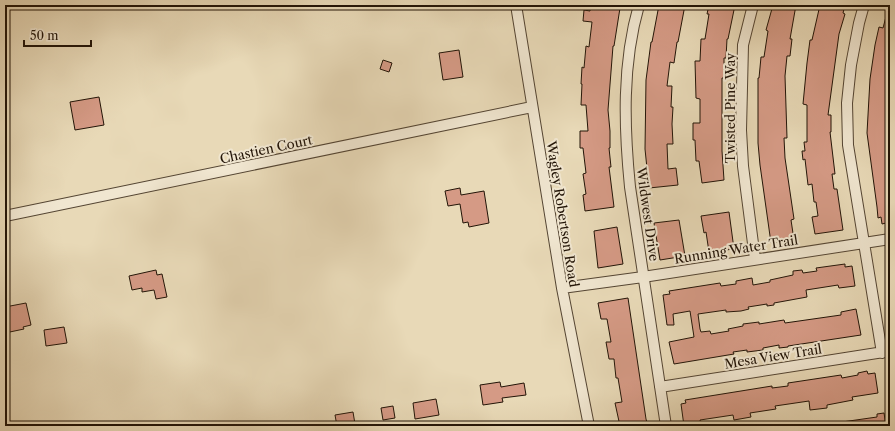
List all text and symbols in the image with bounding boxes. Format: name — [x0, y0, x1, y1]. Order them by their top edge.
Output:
scale bar — [24, 22, 91, 48]
text: 50 m — [30, 28, 59, 43]
street label: Twisted Pine Way — [722, 52, 738, 163]
street label: Chastien Court — [218, 131, 314, 167]
street label: Wagley Robertson Road — [543, 139, 582, 288]
street label: Wildwest Drive — [633, 165, 663, 262]
street label: Running Water Trail — [673, 231, 799, 267]
street label: Mesa View Trail — [723, 340, 823, 372]

